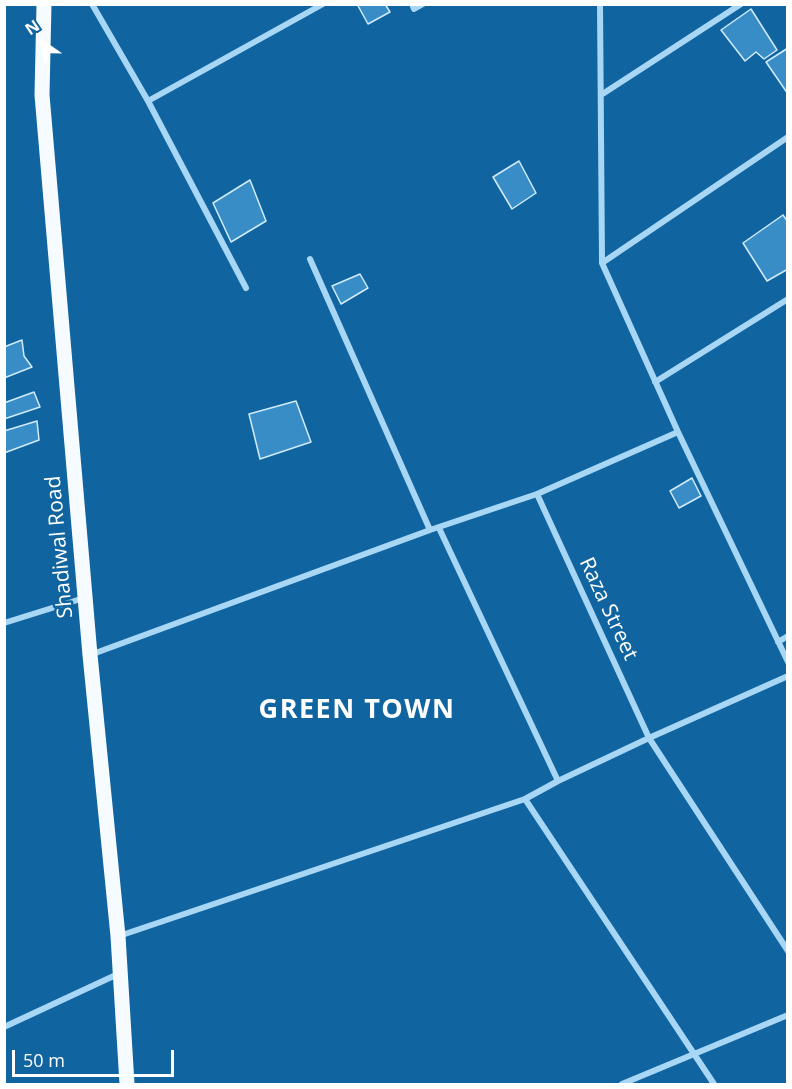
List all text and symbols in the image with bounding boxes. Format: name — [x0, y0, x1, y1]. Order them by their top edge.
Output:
north arrow — [12, 12, 72, 72]
text: N — [20, 14, 43, 40]
street label: Shadiwal Road — [41, 475, 79, 619]
street label: Raza Street — [573, 554, 643, 664]
district label: GREEN TOWN — [259, 694, 455, 726]
scale bar — [15, 1038, 177, 1076]
text: 50 m — [23, 1048, 65, 1072]

